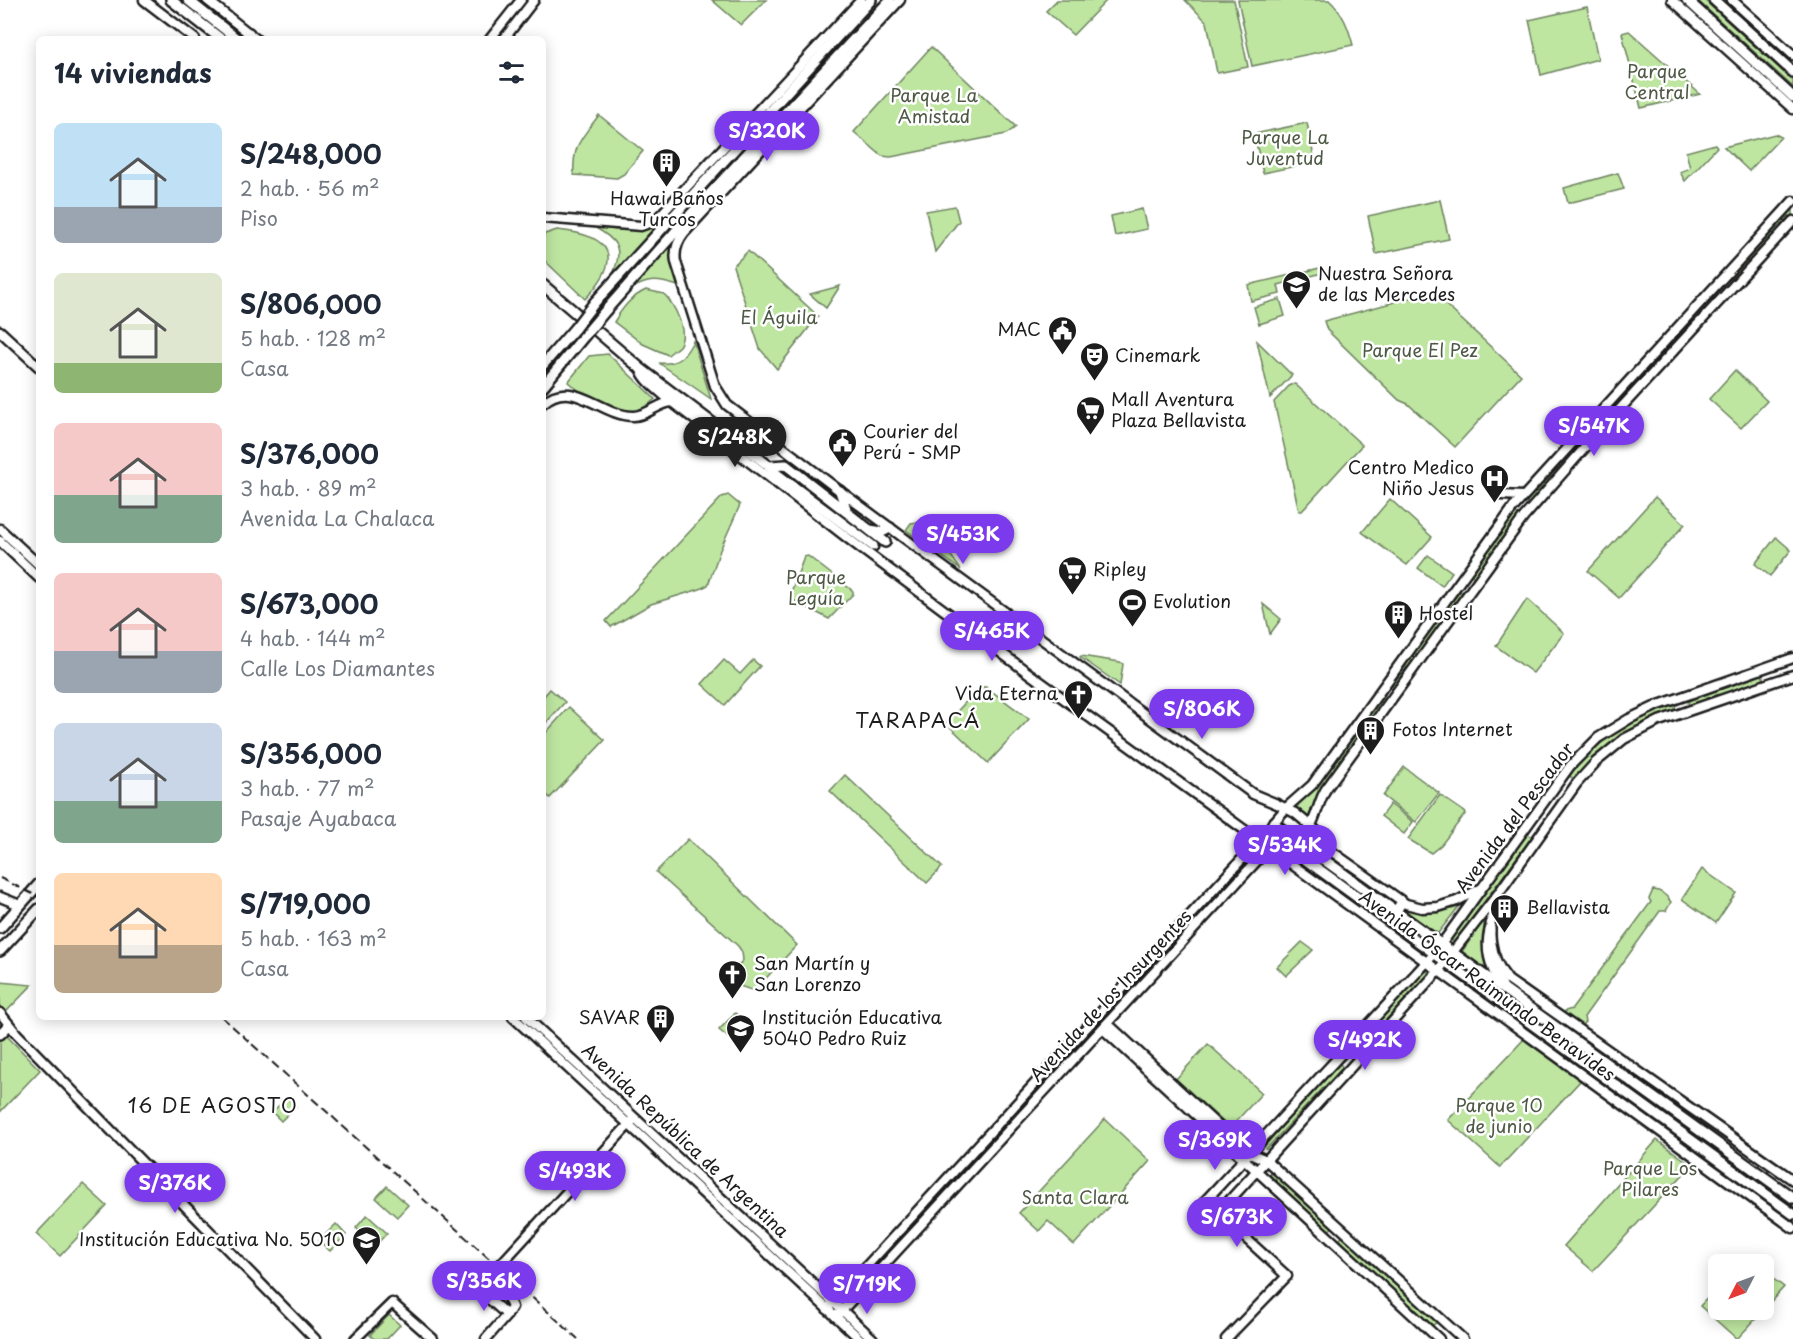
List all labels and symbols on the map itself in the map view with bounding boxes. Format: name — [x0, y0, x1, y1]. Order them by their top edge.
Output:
park label: Parque Central — [1624, 57, 1690, 105]
park label: Parque La Amistad — [890, 81, 978, 129]
pin: S/320K — [718, 111, 816, 162]
park label: Parque La Juventud — [1241, 123, 1329, 171]
building icon: Hawai Baños Turcos — [651, 146, 683, 188]
place label: Hawai Baños Turcos — [610, 184, 724, 232]
place label: Nuestra Señora de las Mercedes — [1318, 259, 1455, 307]
school or university icon: Nuestra Señora de las Mercedes — [1281, 268, 1313, 310]
park label: El Águila — [740, 303, 818, 330]
public building icon: MAC — [1046, 314, 1078, 356]
place label: MAC — [997, 315, 1041, 342]
park label: Parque El Pez — [1362, 336, 1478, 363]
theatre icon: Cinemark — [1078, 340, 1110, 382]
place label: Cinemark — [1115, 341, 1201, 368]
place label: Mall Aventura Plaza Bellavista — [1111, 385, 1247, 433]
supermarket icon: Mall Aventura Plaza Bellavista — [1074, 394, 1106, 436]
pin: S/547K — [1545, 406, 1643, 457]
pin: S/248K — [686, 417, 784, 468]
place label: Courier del Perú - SMP — [863, 417, 961, 465]
public building icon: Courier del Perú - SMP — [826, 426, 858, 468]
place label: Centro Medico Niño Jesus — [1348, 453, 1474, 501]
hospital icon: Centro Medico Niño Jesus — [1479, 462, 1511, 504]
pin: S/453K — [914, 514, 1012, 565]
supermarket icon: Ripley — [1056, 554, 1088, 596]
place label: Ripley — [1093, 555, 1147, 582]
park label: Parque Leguía — [786, 563, 846, 611]
sports icon: Evolution — [1116, 586, 1148, 628]
place label: Evolution — [1153, 587, 1231, 614]
building icon: Hostel — [1382, 598, 1414, 640]
place label: Hostel — [1419, 599, 1473, 626]
pin: S/465K — [943, 611, 1041, 662]
church icon: Vida Eterna — [1063, 678, 1095, 720]
place label: Vida Eterna — [955, 679, 1059, 706]
pin: S/806K — [1153, 689, 1251, 740]
district label: TARAPACÁ — [855, 705, 981, 735]
building icon: Fotos Internet — [1355, 714, 1387, 756]
place label: Fotos Internet — [1392, 715, 1513, 742]
street label: Avenida del Pescador — [1448, 735, 1580, 898]
pin: S/534K — [1236, 825, 1334, 876]
street label: Avenida Óscar Raimundo Benavides — [1354, 883, 1621, 1087]
building icon: Bellavista — [1489, 892, 1521, 934]
place label: Bellavista — [1526, 893, 1610, 920]
street label: Avenida de los Insurgentes — [1023, 903, 1197, 1087]
place label: San Martín y San Lorenzo — [754, 949, 870, 997]
church icon: San Martín y San Lorenzo — [717, 958, 749, 1000]
building icon: SAVAR — [645, 1002, 677, 1044]
place label: SAVAR — [579, 1003, 640, 1030]
place label: Institución Educativa 5040 Pedro Ruiz — [762, 1003, 942, 1051]
school or university icon: Institución Educativa 5040 Pedro Ruiz — [725, 1012, 757, 1054]
pin: S/492K — [1316, 1020, 1414, 1071]
street label: Avenida República de Argentina — [576, 1036, 796, 1244]
district label: 16 DE AGOSTO — [128, 1090, 298, 1120]
park label: Parque 10 de junio — [1455, 1091, 1543, 1139]
pin: S/369K — [1166, 1120, 1264, 1171]
pin: S/493K — [526, 1151, 624, 1202]
park label: Parque Los Pilares — [1603, 1154, 1697, 1202]
pin: S/376K — [126, 1163, 224, 1214]
park label: Santa Clara — [1021, 1183, 1129, 1210]
pin: S/673K — [1188, 1197, 1286, 1248]
school or university icon: Institución Educativa No. 5010 — [350, 1224, 382, 1266]
place label: Institución Educativa No. 5010 — [79, 1225, 345, 1252]
north arrow — [1708, 1254, 1774, 1320]
pin: S/356K — [435, 1261, 533, 1312]
pin: S/719K — [818, 1264, 916, 1315]

